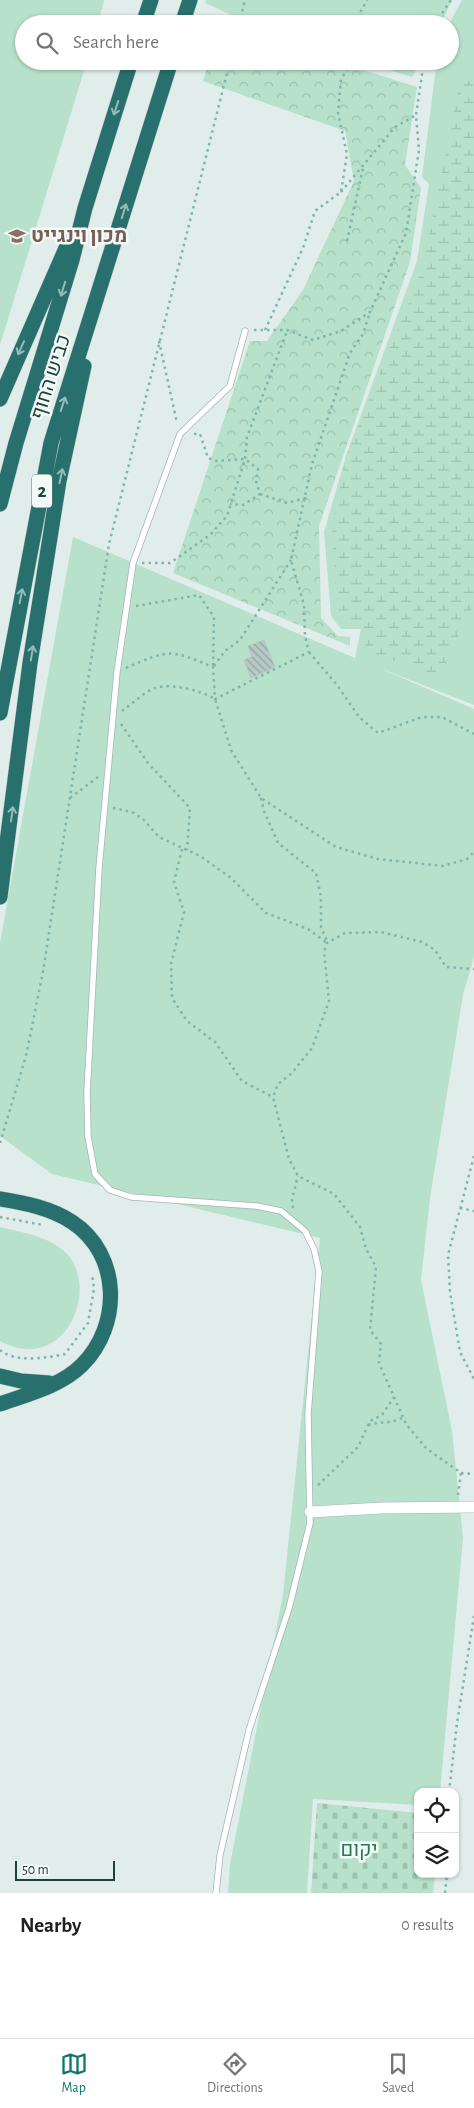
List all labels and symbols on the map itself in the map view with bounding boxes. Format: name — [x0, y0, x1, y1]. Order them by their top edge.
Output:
one-way arrow — [111, 99, 121, 115]
one-way arrow — [120, 204, 129, 220]
school or university icon: מכון וינגייט — [7, 226, 27, 246]
place label: מכון וינגייט — [31, 226, 127, 246]
one-way arrow — [58, 281, 67, 296]
street label: כביש החוף — [28, 332, 74, 422]
one-way arrow — [15, 340, 25, 355]
one-way arrow — [59, 396, 69, 412]
one-way arrow — [56, 468, 66, 484]
road number: 2 — [32, 474, 52, 508]
one-way arrow — [17, 589, 26, 605]
one-way arrow — [27, 646, 37, 662]
one-way arrow — [7, 807, 17, 823]
park label: יקום — [340, 1840, 378, 1860]
scale bar — [15, 1858, 115, 1881]

